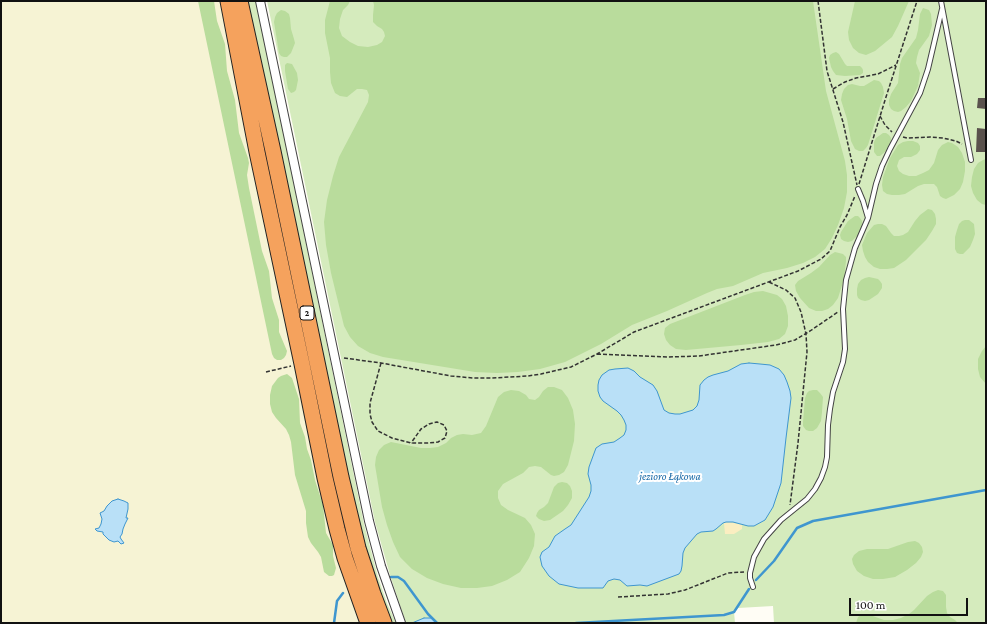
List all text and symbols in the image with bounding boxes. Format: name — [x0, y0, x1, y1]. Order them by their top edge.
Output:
road number: 2 — [300, 306, 314, 320]
water label: jezioro Łąkowa — [639, 470, 701, 484]
scale bar — [851, 590, 970, 616]
text: 100 m — [856, 598, 885, 612]

